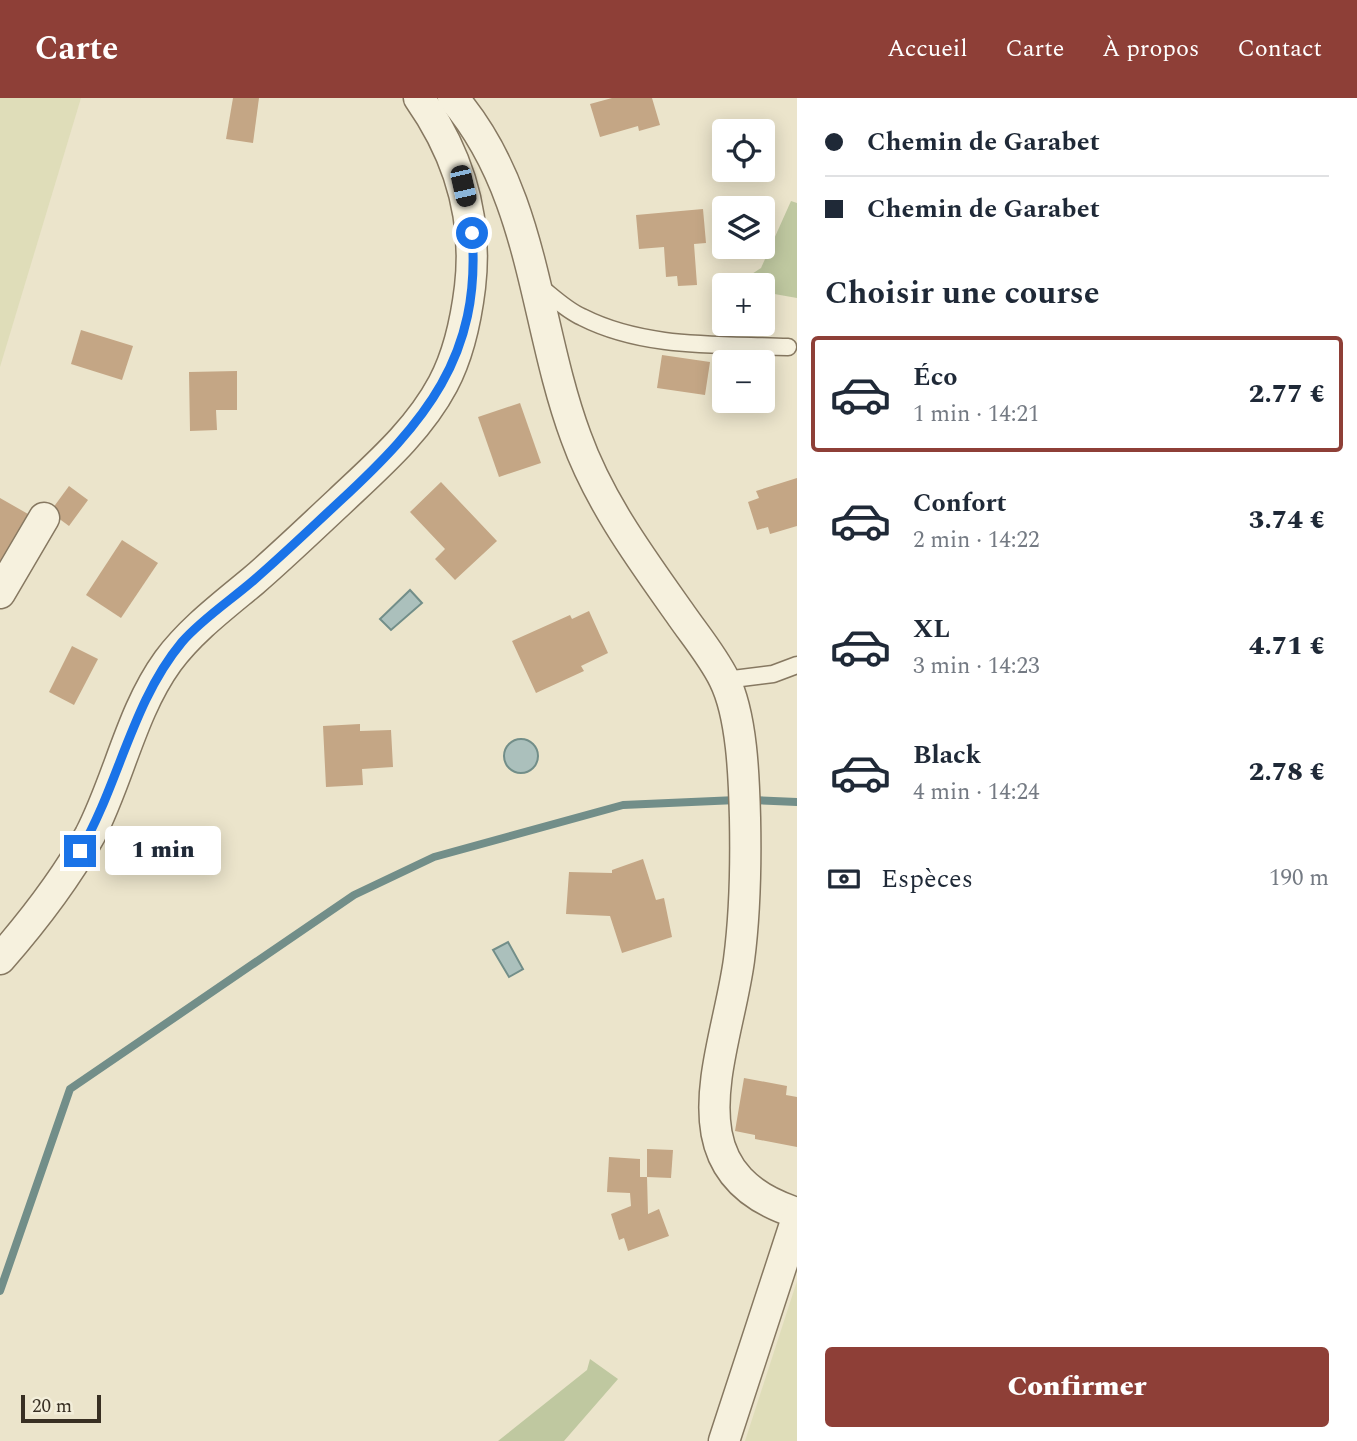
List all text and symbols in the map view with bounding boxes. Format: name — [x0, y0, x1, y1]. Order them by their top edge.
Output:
text: Carte — [35, 24, 118, 74]
text: Accueil — [887, 31, 967, 67]
text: Carte — [1005, 31, 1064, 67]
text: À propos — [1102, 31, 1199, 67]
text: Contact — [1237, 31, 1322, 67]
map controls — [712, 119, 775, 413]
button: locate — [712, 119, 775, 182]
text: Chemin de Garabet — [867, 122, 1100, 162]
car — [449, 163, 478, 209]
text: Chemin de Garabet — [867, 189, 1100, 229]
button: layers — [712, 196, 775, 259]
route start — [456, 217, 488, 249]
text: Choisir une course — [825, 269, 1100, 318]
button: + — [712, 273, 775, 336]
button: − — [712, 350, 775, 413]
text: Éco — [913, 357, 957, 397]
icon: car — [829, 363, 892, 426]
text: 2.77 € — [1249, 374, 1325, 414]
text: 1 min · 14:21 — [913, 397, 1040, 432]
text: Confort — [913, 483, 1007, 523]
icon: car — [829, 489, 892, 552]
text: 3.74 € — [1249, 500, 1325, 540]
text: 2 min · 14:22 — [913, 523, 1040, 558]
text: XL — [913, 609, 950, 649]
icon: car — [829, 615, 892, 678]
text: 4.71 € — [1249, 626, 1325, 666]
text: 3 min · 14:23 — [913, 649, 1040, 684]
text: Black — [913, 735, 981, 775]
icon: car — [829, 741, 892, 804]
text: 2.78 € — [1249, 752, 1325, 792]
text: 4 min · 14:24 — [913, 775, 1040, 810]
callout: 1 min — [104, 826, 220, 876]
text: 1 min — [131, 833, 195, 868]
route end — [64, 835, 96, 867]
text: Espèces — [881, 859, 973, 899]
icon: cash — [825, 860, 863, 898]
text: 190 m — [1269, 861, 1329, 896]
button: Confirmer — [825, 1347, 1329, 1427]
scale bar — [21, 1392, 102, 1424]
text: 20 m — [32, 1392, 72, 1421]

